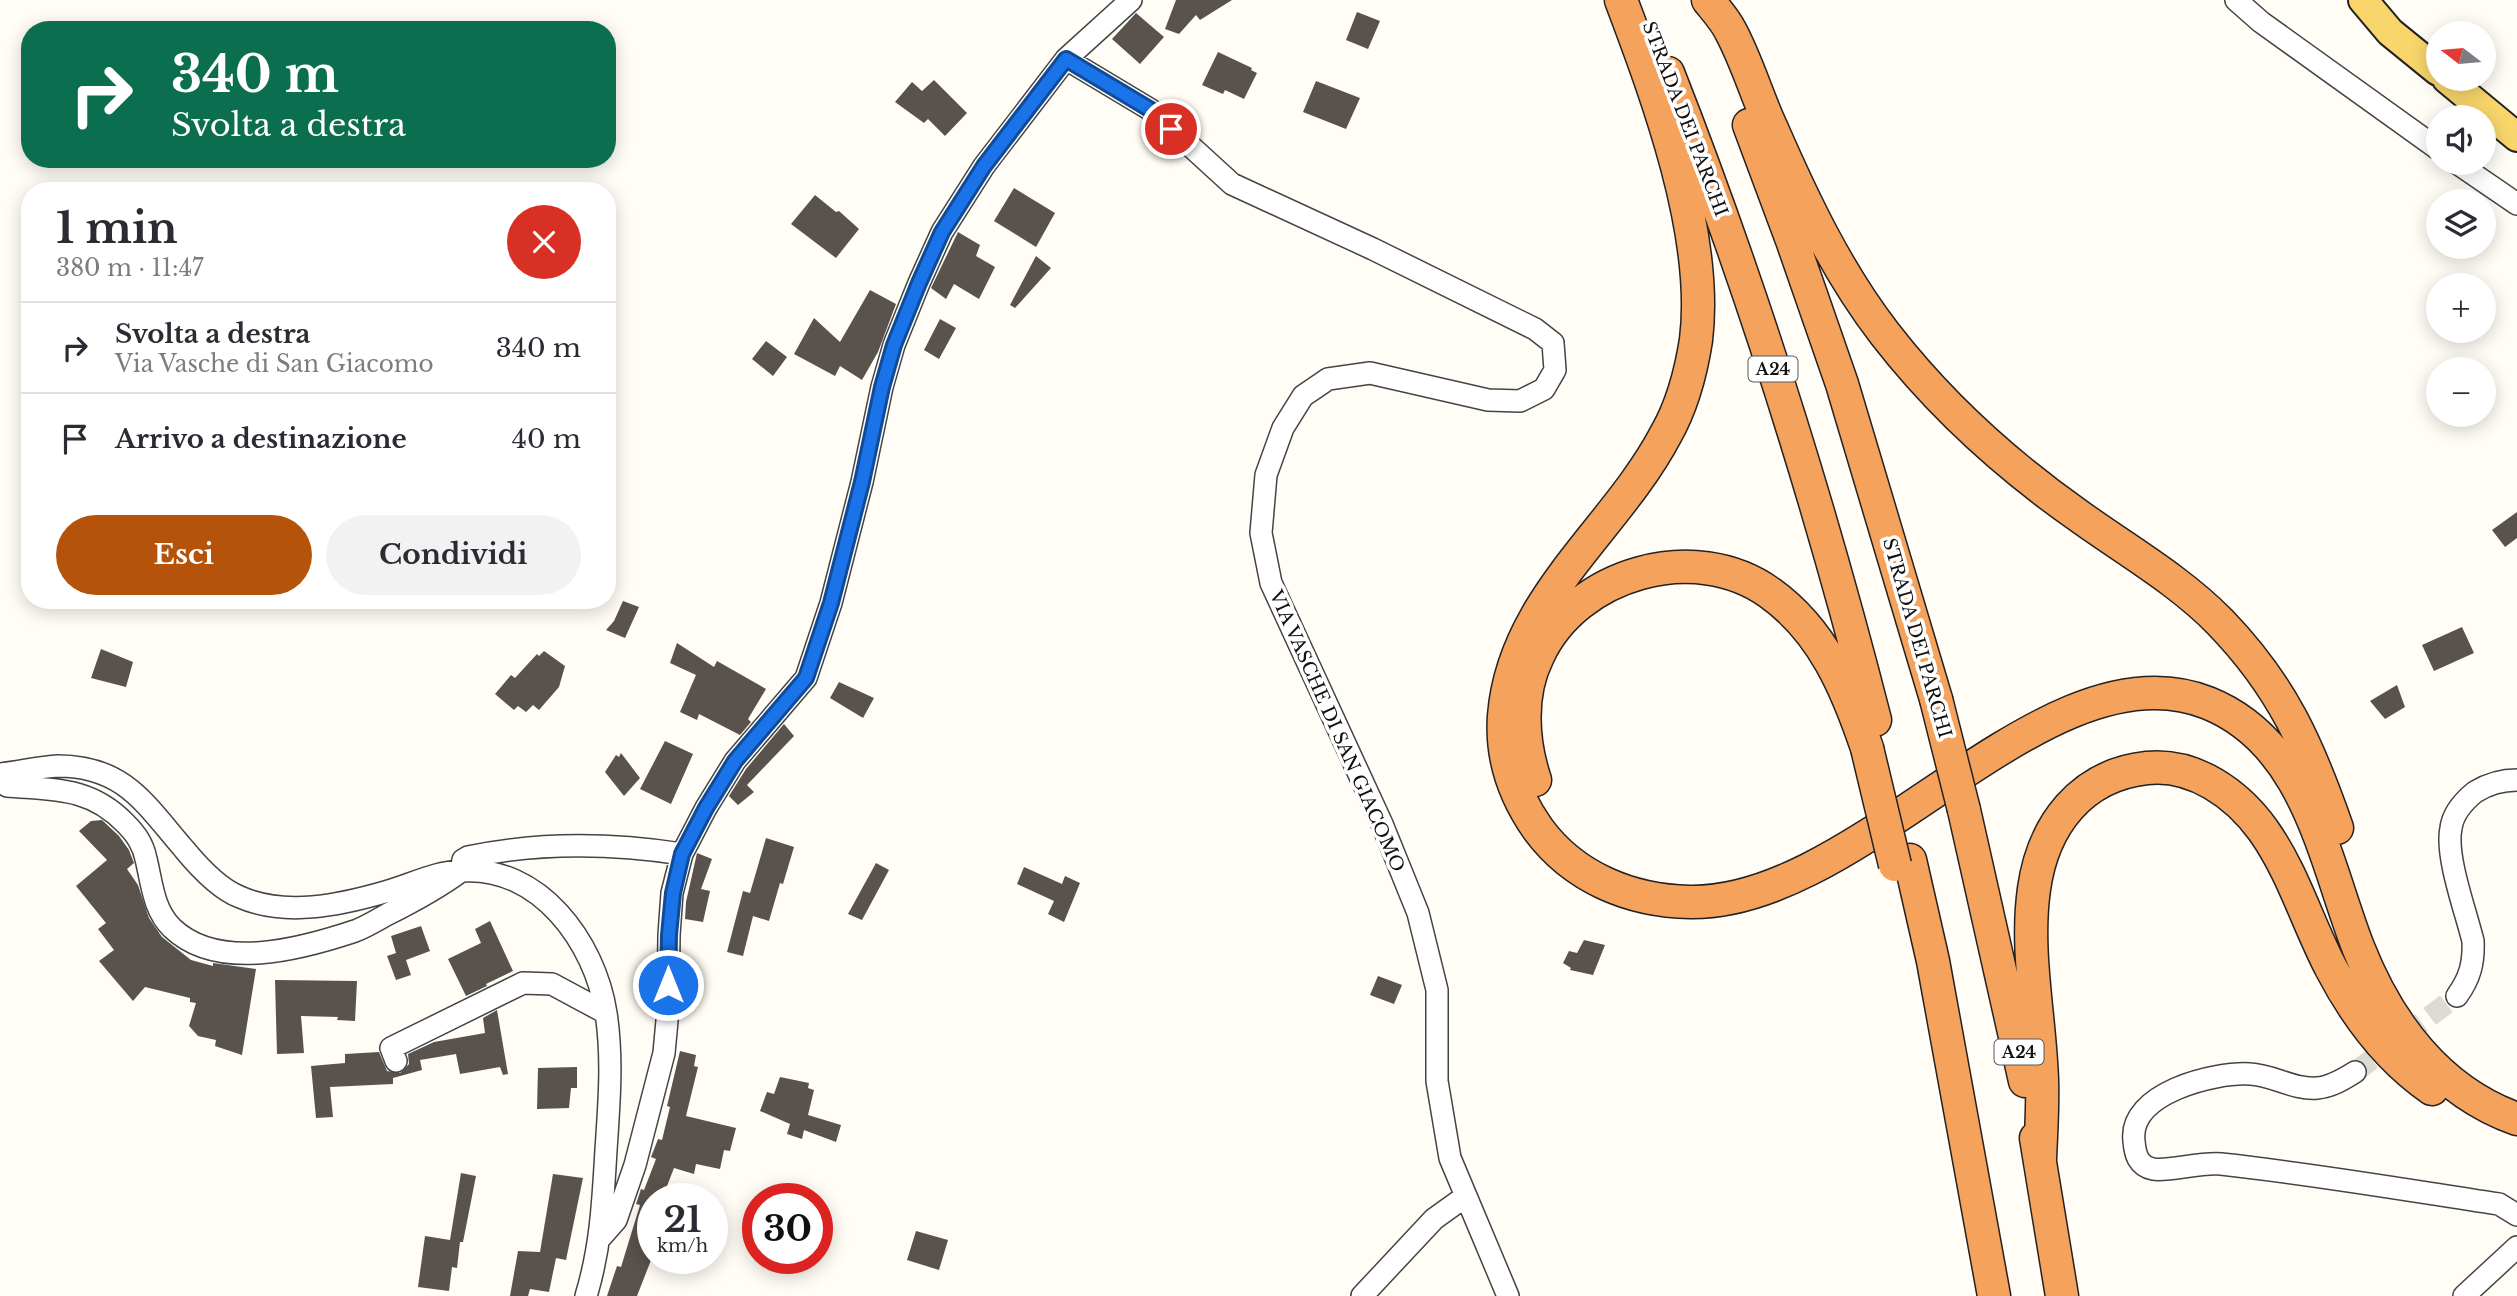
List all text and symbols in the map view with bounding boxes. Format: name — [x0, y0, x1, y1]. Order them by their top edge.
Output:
street label: STRADA DEI PARCHI — [1638, 18, 1732, 220]
north arrow — [2426, 21, 2496, 91]
map controls — [2426, 21, 2496, 427]
text: 340 m — [171, 44, 339, 105]
icon: right — [56, 49, 147, 140]
pin — [1141, 99, 1201, 159]
text: Svolta a destra — [171, 105, 406, 145]
button: sound — [2426, 105, 2496, 175]
icon: arrive — [1152, 110, 1190, 148]
button: layers — [2426, 189, 2496, 259]
text: 1 min — [56, 202, 178, 254]
button: close — [507, 205, 581, 279]
text: 380 m · 11:47 — [56, 254, 204, 282]
button: + — [2426, 273, 2496, 343]
text: Svolta a destra — [115, 318, 311, 350]
icon: right — [56, 329, 94, 367]
text: 340 m — [496, 332, 581, 364]
text: Via Vasche di San Giacomo — [115, 350, 433, 378]
road number: A24 — [1748, 356, 1798, 382]
button: − — [2426, 357, 2496, 427]
icon: arrive — [56, 420, 94, 458]
text: Arrivo a destinazione — [115, 423, 407, 455]
text: 40 m — [512, 423, 581, 455]
button: Esci — [56, 515, 312, 595]
button: Condividi — [326, 515, 581, 595]
street label: STRADA DEI PARCHI — [1878, 536, 1956, 740]
street label: VIA VASCHE DI SAN GIACOMO — [1264, 586, 1409, 875]
position arrow — [631, 948, 705, 1022]
road number: A24 — [1994, 1040, 2044, 1064]
speed limit sign: 30 — [742, 1183, 833, 1274]
text: 21 — [663, 1198, 702, 1241]
text: km/h — [657, 1235, 708, 1257]

